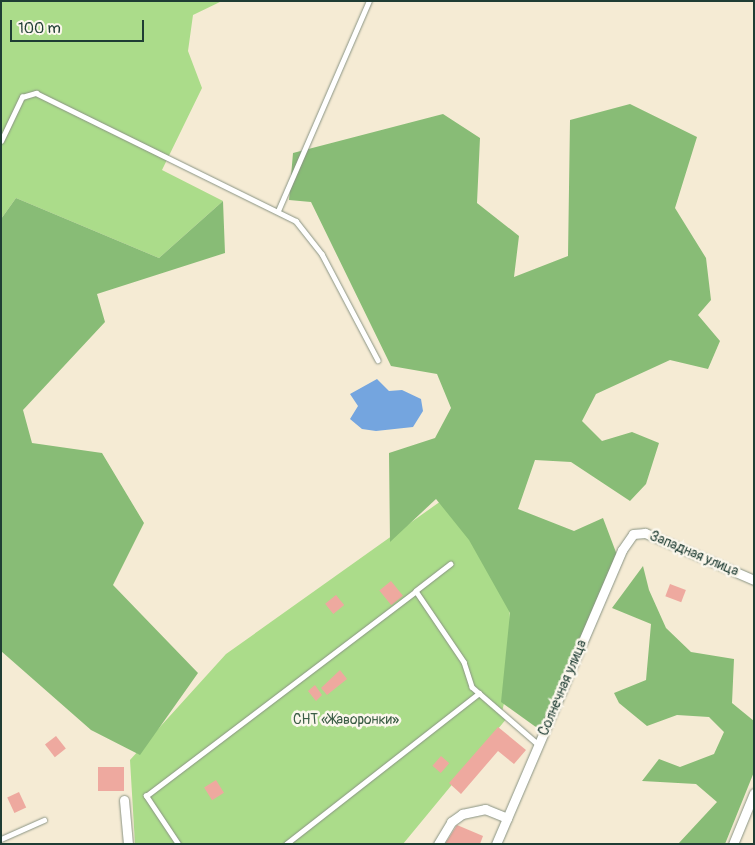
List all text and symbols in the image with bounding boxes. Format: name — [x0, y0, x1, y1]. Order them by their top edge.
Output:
scale bar — [12, 10, 146, 42]
text: 100 m — [18, 19, 61, 38]
street label: Западная улица — [647, 528, 741, 580]
street label: Солнечная улица — [535, 638, 591, 738]
park label: СНТ «Жаворонки» — [293, 712, 399, 728]

